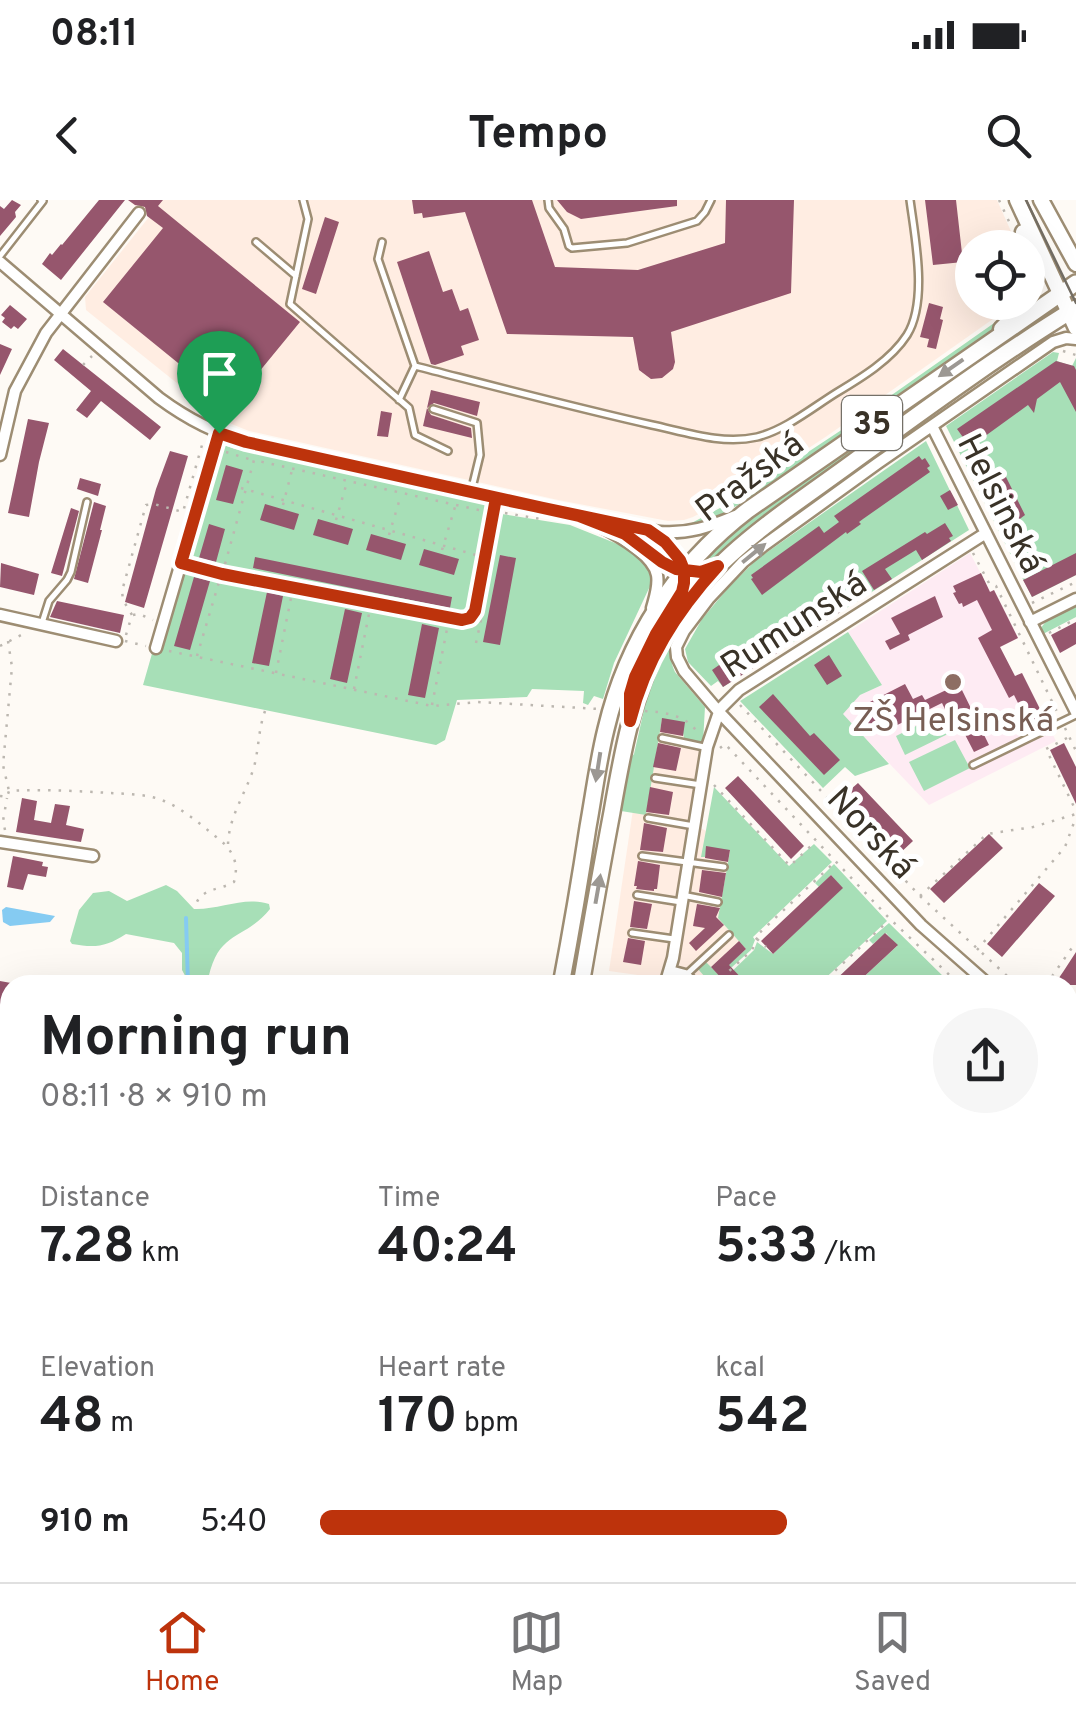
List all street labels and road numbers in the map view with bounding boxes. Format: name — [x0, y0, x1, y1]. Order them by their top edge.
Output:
road number: 35 — [842, 396, 902, 450]
street label: Pražská — [688, 423, 814, 533]
street label: Helsinská — [945, 427, 1053, 582]
street label: Rumunská — [713, 563, 876, 690]
street label: Norská — [816, 778, 924, 890]

